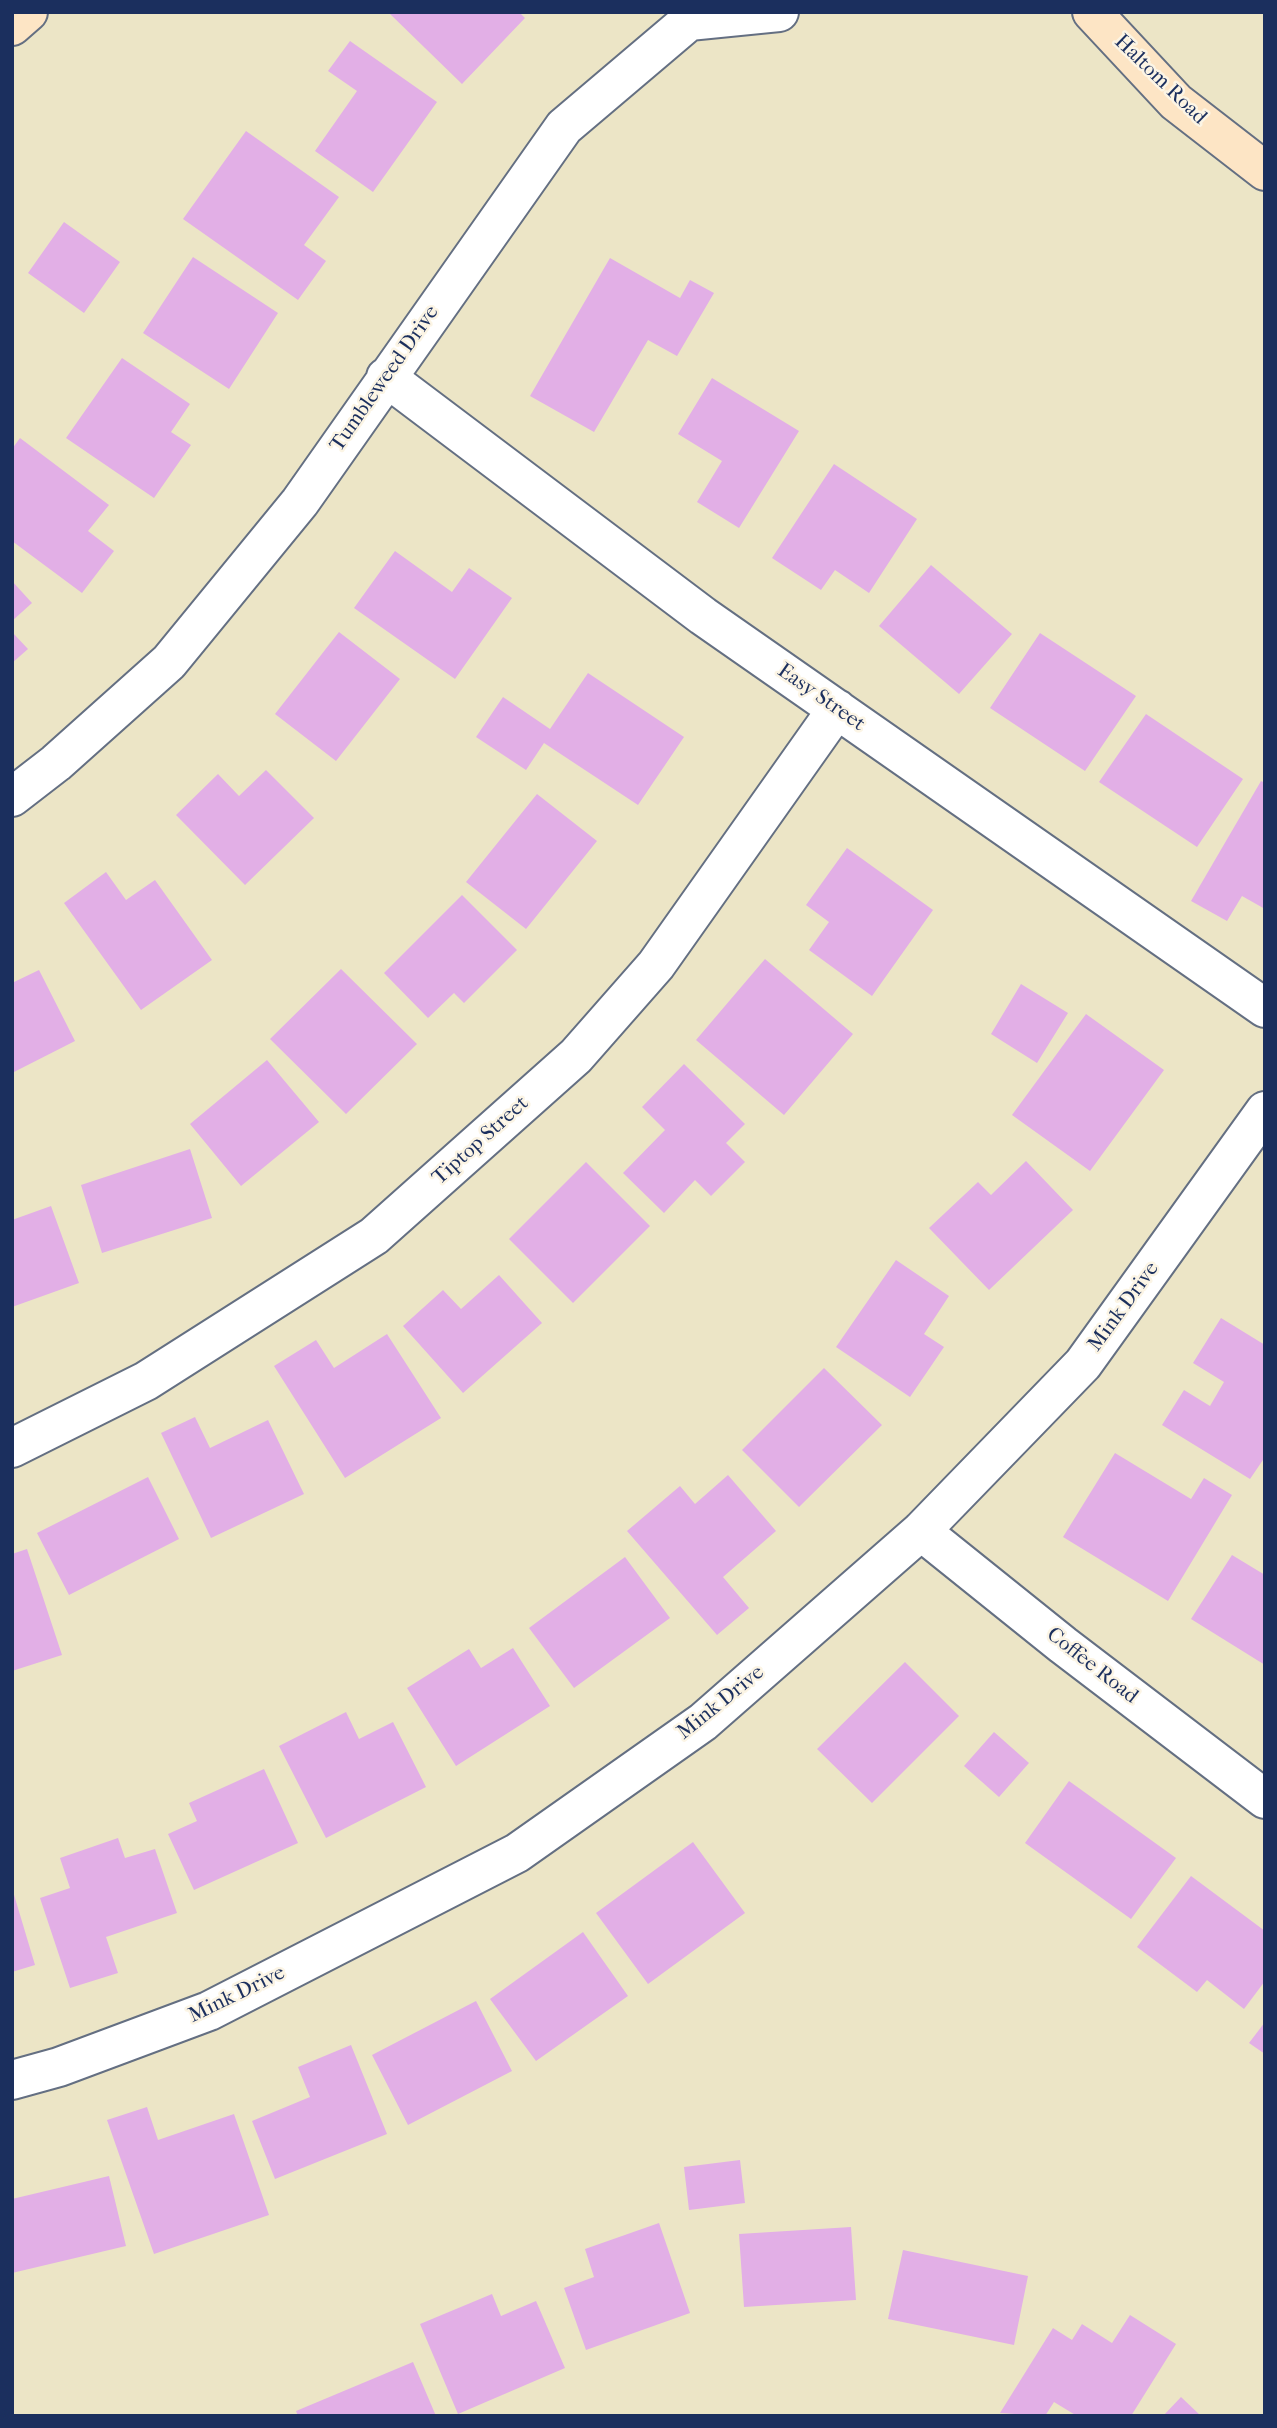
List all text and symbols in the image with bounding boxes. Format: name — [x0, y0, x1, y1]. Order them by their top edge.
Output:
street label: Haltom Road — [1109, 30, 1211, 130]
street label: Tumbleweed Drive — [325, 301, 445, 457]
street label: Easy Street — [772, 659, 870, 737]
street label: Tiptop Street — [428, 1091, 534, 1191]
street label: Mink Drive — [1083, 1257, 1165, 1357]
street label: Coffee Road — [1041, 1622, 1143, 1710]
street label: Mink Drive — [673, 1660, 769, 1746]
street label: Mink Drive — [185, 1961, 289, 2029]

